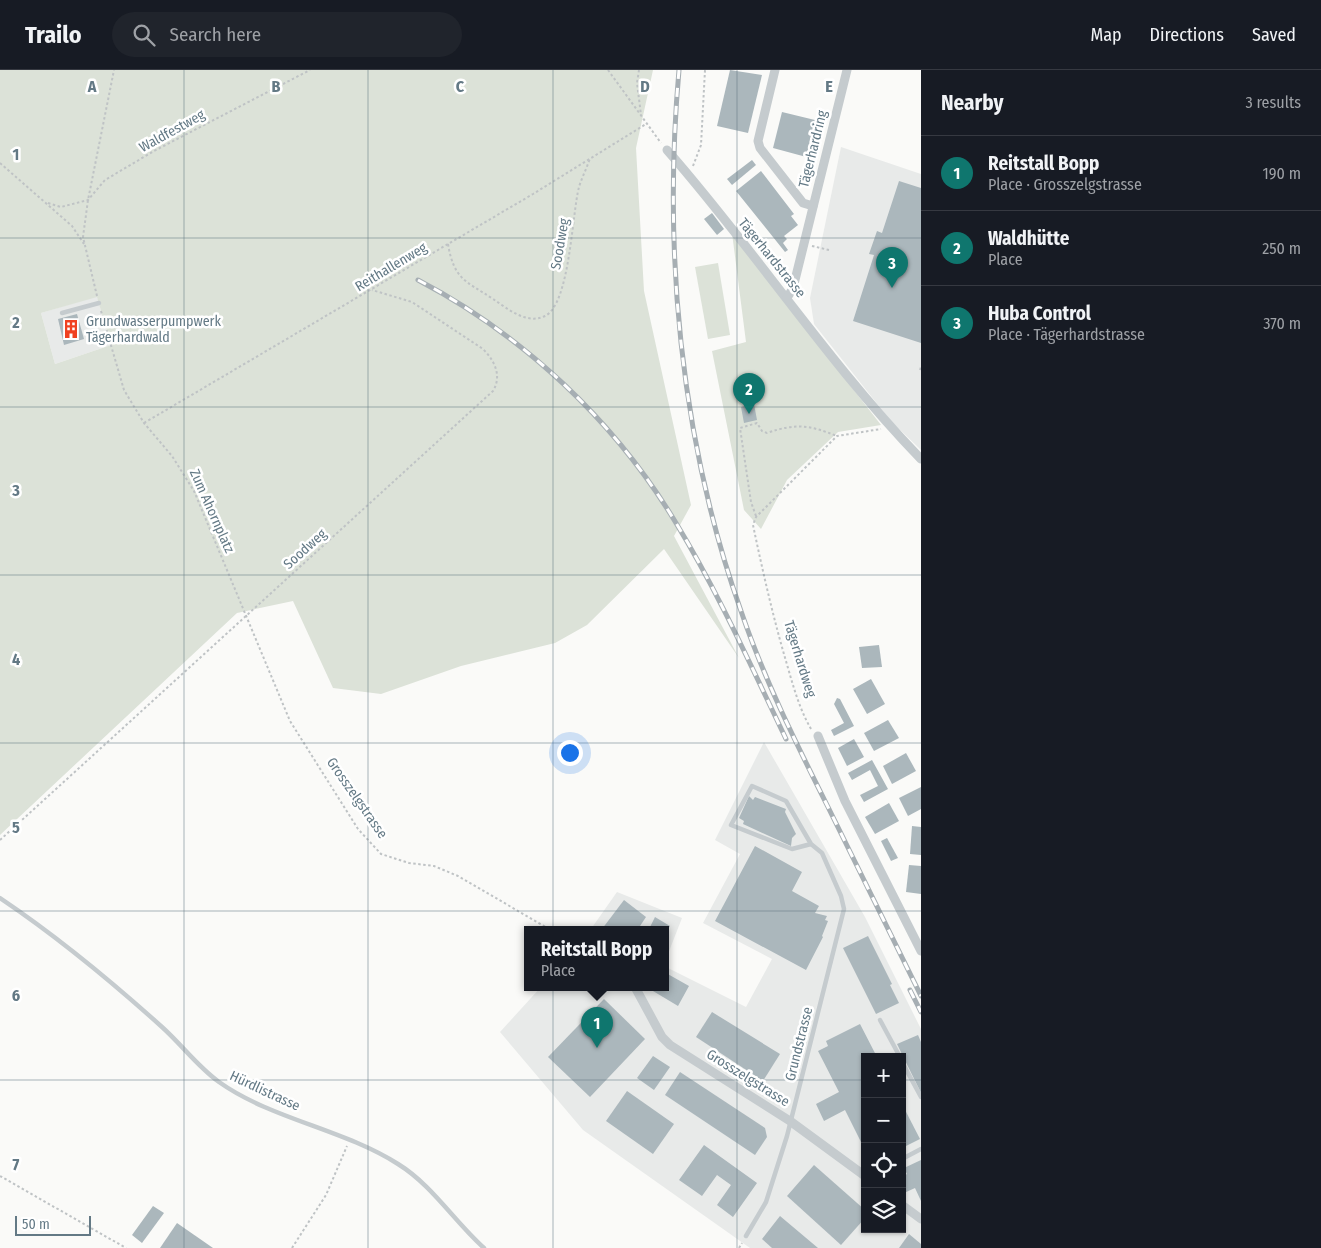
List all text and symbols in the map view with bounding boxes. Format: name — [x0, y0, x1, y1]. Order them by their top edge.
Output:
search box — [112, 12, 462, 57]
text: Trailo — [25, 21, 82, 49]
icon: search — [130, 21, 158, 49]
text: Search here — [170, 23, 261, 46]
text: Map — [1090, 24, 1122, 46]
text: Directions — [1150, 24, 1224, 46]
text: Saved — [1252, 24, 1296, 46]
text: A — [87, 77, 97, 96]
text: B — [272, 77, 281, 96]
text: C — [456, 77, 465, 96]
text: D — [640, 77, 650, 96]
text: E — [825, 77, 833, 96]
text: Nearby — [941, 90, 1003, 116]
text: 3 results — [1245, 93, 1301, 112]
street label: Waldfestweg — [136, 106, 208, 156]
street label: Tägerhardring — [795, 108, 831, 190]
text: 1 — [13, 145, 19, 164]
text: Reitstall Bopp — [988, 152, 1099, 175]
text: 1 — [954, 164, 960, 183]
text: 190 m — [1263, 164, 1301, 183]
text: Place · Grosszelgstrasse — [988, 175, 1142, 194]
street label: Tägerhardstrasse — [735, 215, 809, 301]
street label: Soodweg — [547, 217, 573, 271]
text: Waldhütte — [988, 227, 1069, 250]
street label: Reithallenweg — [352, 239, 430, 295]
text: 2 — [953, 239, 961, 258]
text: 250 m — [1262, 239, 1301, 258]
pin: 3 — [876, 247, 908, 288]
text: Place — [988, 250, 1023, 269]
text: Huba Control — [988, 302, 1091, 325]
text: 2 — [11, 313, 20, 332]
place label: Grundwasserpumpwerk Tägerhardwald — [86, 313, 221, 346]
text: 3 — [953, 314, 961, 333]
text: 370 m — [1263, 314, 1301, 333]
building icon: Grundwasserpumpwerk Tägerhardwald — [60, 318, 82, 340]
text: Place · Tägerhardstrasse — [988, 325, 1145, 344]
pin: 2 — [733, 373, 765, 414]
street label: Zum Ahornplatz — [186, 466, 238, 556]
text: 3 — [11, 481, 20, 500]
street label: Soodweg — [280, 525, 330, 573]
street label: Tägerhardweg — [780, 618, 820, 700]
text: 4 — [12, 650, 20, 669]
your location — [557, 740, 583, 766]
street label: Grosszelgstrasse — [323, 754, 391, 842]
text: 5 — [12, 818, 20, 837]
popup — [524, 926, 669, 991]
text: Reitstall Bopp — [541, 938, 652, 961]
text: Place — [541, 961, 575, 980]
text: 6 — [12, 986, 20, 1005]
street label: Grundstrasse — [782, 1005, 816, 1083]
pin: 1 — [581, 1007, 613, 1048]
street label: Grosszelgstrasse — [703, 1046, 793, 1110]
map controls — [861, 1053, 906, 1233]
button: + — [861, 1053, 906, 1098]
street label: Hürdlistrasse — [227, 1067, 303, 1115]
button: − — [861, 1098, 906, 1143]
button: locate — [861, 1143, 906, 1188]
text: 7 — [13, 1155, 20, 1174]
button: layers — [861, 1188, 906, 1233]
scale bar — [15, 1213, 91, 1236]
text: 50 m — [22, 1216, 50, 1233]

